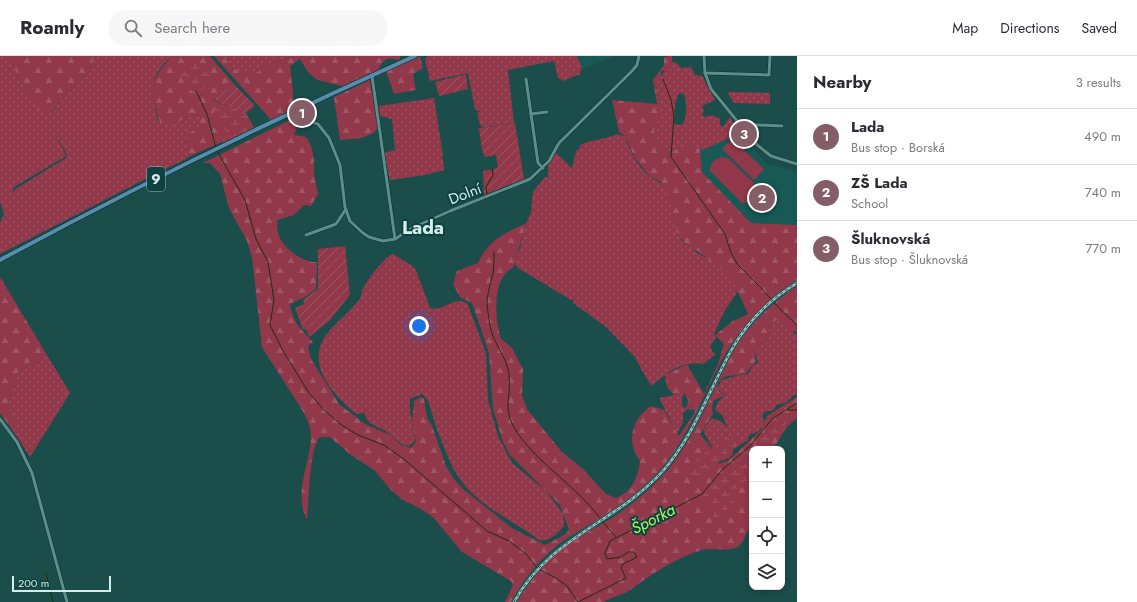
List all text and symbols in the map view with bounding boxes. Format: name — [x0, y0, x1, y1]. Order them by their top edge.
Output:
search box — [108, 10, 388, 46]
text: Roamly — [20, 14, 84, 41]
icon: search — [122, 17, 144, 39]
text: Search here — [154, 17, 230, 39]
text: Map — [952, 18, 978, 38]
text: Directions — [1000, 18, 1060, 38]
text: Saved — [1082, 18, 1117, 38]
text: Nearby — [813, 70, 871, 94]
text: 3 results — [1076, 73, 1121, 92]
pin: 1 — [289, 98, 315, 128]
text: Lada — [851, 116, 884, 138]
pin: 3 — [731, 119, 757, 149]
text: 1 — [823, 127, 829, 146]
text: 490 m — [1084, 127, 1121, 146]
text: Bus stop · Borská — [851, 138, 945, 157]
road number: 9 — [147, 167, 165, 191]
text: ZŠ Lada — [851, 172, 908, 194]
street label: Dolní — [445, 177, 486, 210]
pin: 2 — [749, 183, 775, 213]
text: 2 — [822, 183, 830, 202]
text: 740 m — [1085, 183, 1121, 202]
text: School — [851, 194, 888, 213]
district label: Lada — [402, 214, 444, 241]
text: Šluknovská — [851, 228, 931, 250]
text: 3 — [822, 239, 830, 258]
text: 770 m — [1086, 239, 1121, 258]
text: Bus stop · Šluknovská — [851, 250, 968, 269]
your location — [409, 316, 429, 336]
map controls — [749, 446, 785, 590]
button: + — [749, 446, 785, 482]
button: − — [749, 482, 785, 518]
water label: Šporka — [627, 498, 679, 540]
button: locate — [749, 518, 785, 554]
button: layers — [749, 554, 785, 590]
scale bar — [12, 574, 111, 593]
text: 200 m — [18, 575, 49, 591]

